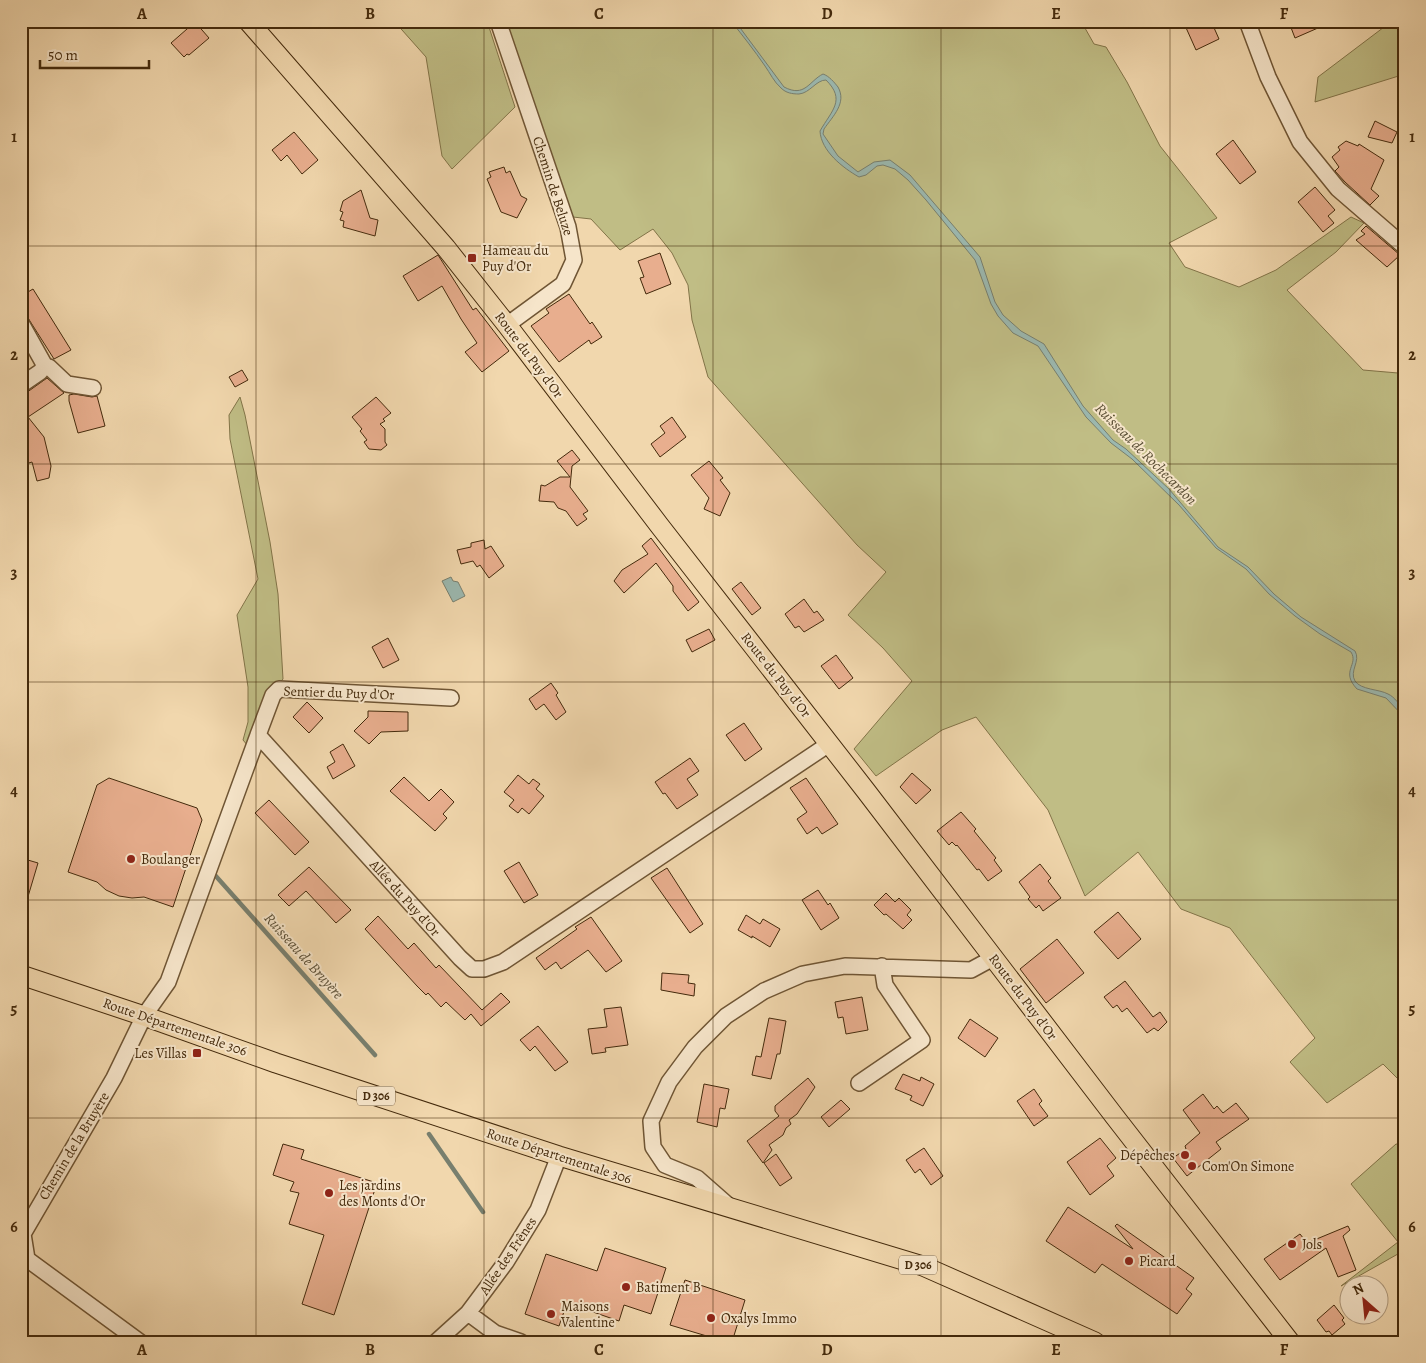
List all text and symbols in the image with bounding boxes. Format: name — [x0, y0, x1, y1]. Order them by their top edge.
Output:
text: A — [136, 3, 148, 25]
text: B — [365, 3, 375, 25]
text: C — [594, 3, 604, 25]
text: D — [821, 3, 833, 25]
text: E — [1051, 3, 1061, 25]
text: F — [1280, 3, 1289, 25]
scale bar — [40, 38, 149, 70]
text: 50 m — [48, 45, 78, 65]
text: 1 — [11, 126, 17, 148]
text: 1 — [1409, 126, 1415, 148]
street label: Chemin de Beluze — [528, 134, 578, 238]
place label: Hameau du Puy d'Or — [482, 241, 549, 276]
marker: Hameau du Puy d'Or — [466, 252, 478, 264]
street label: Route du Puy d'Or — [490, 308, 568, 403]
text: 2 — [10, 344, 18, 366]
text: 2 — [1408, 344, 1416, 366]
water label: Ruisseau de Rochecardon — [1091, 399, 1201, 509]
text: 3 — [11, 562, 18, 584]
text: 3 — [1409, 562, 1416, 584]
street label: Route du Puy d'Or — [737, 628, 816, 722]
street label: Sentier du Puy d'Or — [283, 682, 396, 704]
text: 4 — [10, 780, 18, 802]
text: 4 — [1408, 780, 1416, 802]
place label: Boulanger — [141, 850, 201, 869]
marker: Boulanger — [125, 853, 137, 865]
street label: Allée du Puy d'Or — [365, 855, 445, 941]
water label: Ruisseau de Bruyère — [260, 909, 349, 1004]
street label: Route du Puy d'Or — [984, 950, 1062, 1045]
street label: Route Départementale 306 — [100, 993, 250, 1061]
text: 5 — [11, 998, 18, 1020]
text: 5 — [1409, 998, 1416, 1020]
place label: Les Villas — [134, 1044, 187, 1063]
marker: Les Villas — [191, 1047, 203, 1059]
road number: D 306 — [357, 1086, 395, 1106]
street label: Chemin de la Bruyère — [34, 1088, 114, 1204]
street label: Route Départementale 306 — [484, 1124, 634, 1188]
place label: Dépêches — [1120, 1146, 1175, 1165]
marker: Dépêches — [1179, 1149, 1191, 1161]
place label: Com'On Simone — [1202, 1157, 1294, 1176]
marker: Com'On Simone — [1186, 1160, 1198, 1172]
place label: Les jardins des Monts d'Or — [339, 1176, 426, 1211]
marker: Les jardins des Monts d'Or — [323, 1187, 335, 1199]
street label: Allée des Frênes — [474, 1213, 541, 1300]
text: 6 — [10, 1216, 18, 1238]
text: 6 — [1408, 1216, 1416, 1238]
place label: Jols — [1302, 1235, 1322, 1254]
marker: Jols — [1286, 1238, 1298, 1250]
place label: Picard — [1139, 1252, 1176, 1271]
marker: Picard — [1123, 1255, 1135, 1267]
road number: D 306 — [899, 1256, 937, 1274]
north arrow — [1338, 1276, 1388, 1326]
place label: Batiment B — [636, 1278, 701, 1297]
text: N — [1349, 1278, 1367, 1300]
marker: Batiment B — [620, 1281, 632, 1293]
place label: Maisons Valentine — [560, 1297, 615, 1332]
marker: Maisons Valentine — [545, 1308, 557, 1320]
place label: Oxalys Immo — [721, 1309, 797, 1328]
marker: Oxalys Immo — [705, 1312, 717, 1324]
text: A — [136, 1339, 148, 1361]
text: B — [365, 1339, 375, 1361]
text: C — [594, 1339, 604, 1361]
text: D — [821, 1339, 833, 1361]
text: E — [1051, 1339, 1061, 1361]
text: F — [1280, 1339, 1289, 1361]

